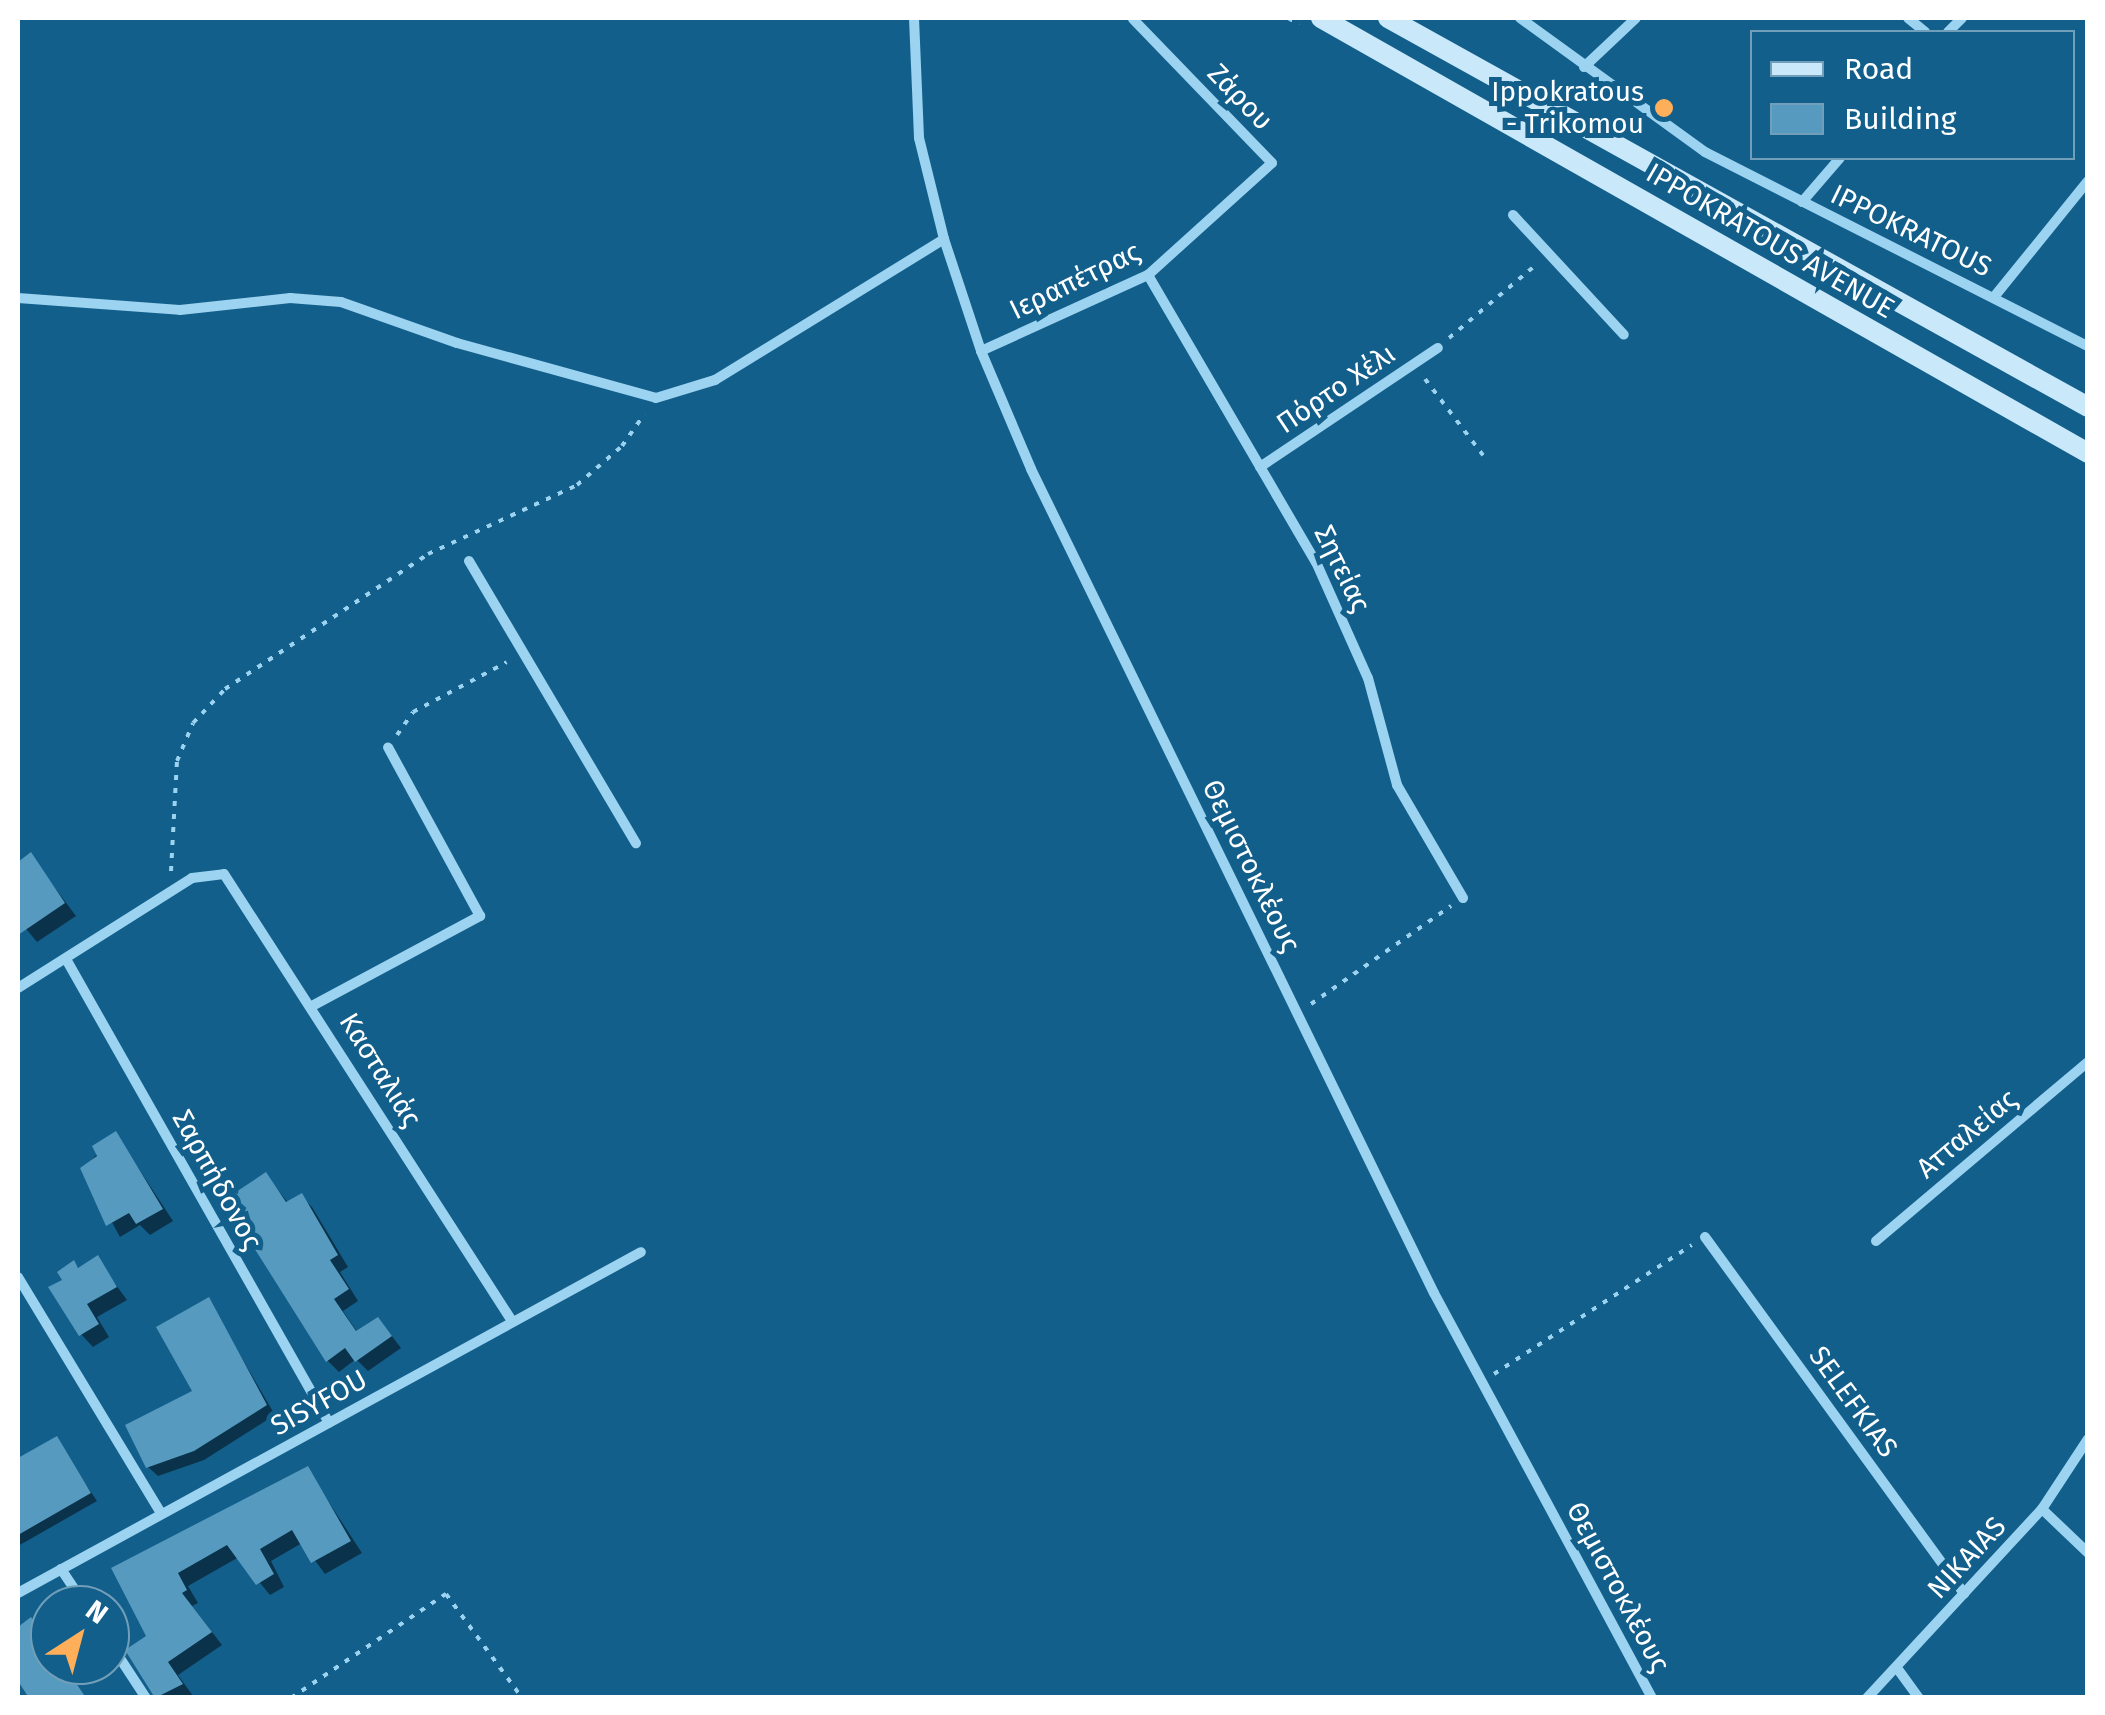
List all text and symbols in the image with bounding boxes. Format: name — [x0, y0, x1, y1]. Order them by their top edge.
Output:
legend — [1750, 30, 2075, 160]
text: Road — [1844, 51, 1913, 87]
street label: Ζάρου — [1200, 57, 1280, 137]
place label: Ippokratous - Trikomou — [1491, 75, 1644, 141]
marker: Ippokratous - Trikomou — [1653, 97, 1675, 119]
text: Building — [1844, 101, 1956, 137]
street label: IPPOKRATOUS AVENUE — [1640, 156, 1900, 326]
street label: IPPOKRATOUS — [1825, 178, 1997, 284]
street label: Ιεραπέτρας — [1004, 235, 1146, 327]
street label: Πόρτο Χέλι — [1270, 337, 1402, 441]
street label: Σητείας — [1307, 520, 1377, 618]
street label: Θεμιστοκλέους — [1195, 774, 1307, 958]
street label: Κασταλιάς — [332, 1007, 428, 1133]
street label: Ατταλείας — [1910, 1082, 2024, 1186]
street label: Σαρπήδονος — [165, 1104, 269, 1256]
street label: SELEFKIAS — [1802, 1340, 1904, 1464]
street label: SISYFOU — [265, 1363, 373, 1443]
street label: Θεμιστοκλέους — [1559, 1496, 1677, 1678]
street label: NIKAIAS — [1921, 1510, 2013, 1606]
north arrow — [30, 1585, 130, 1685]
text: N — [80, 1593, 114, 1631]

